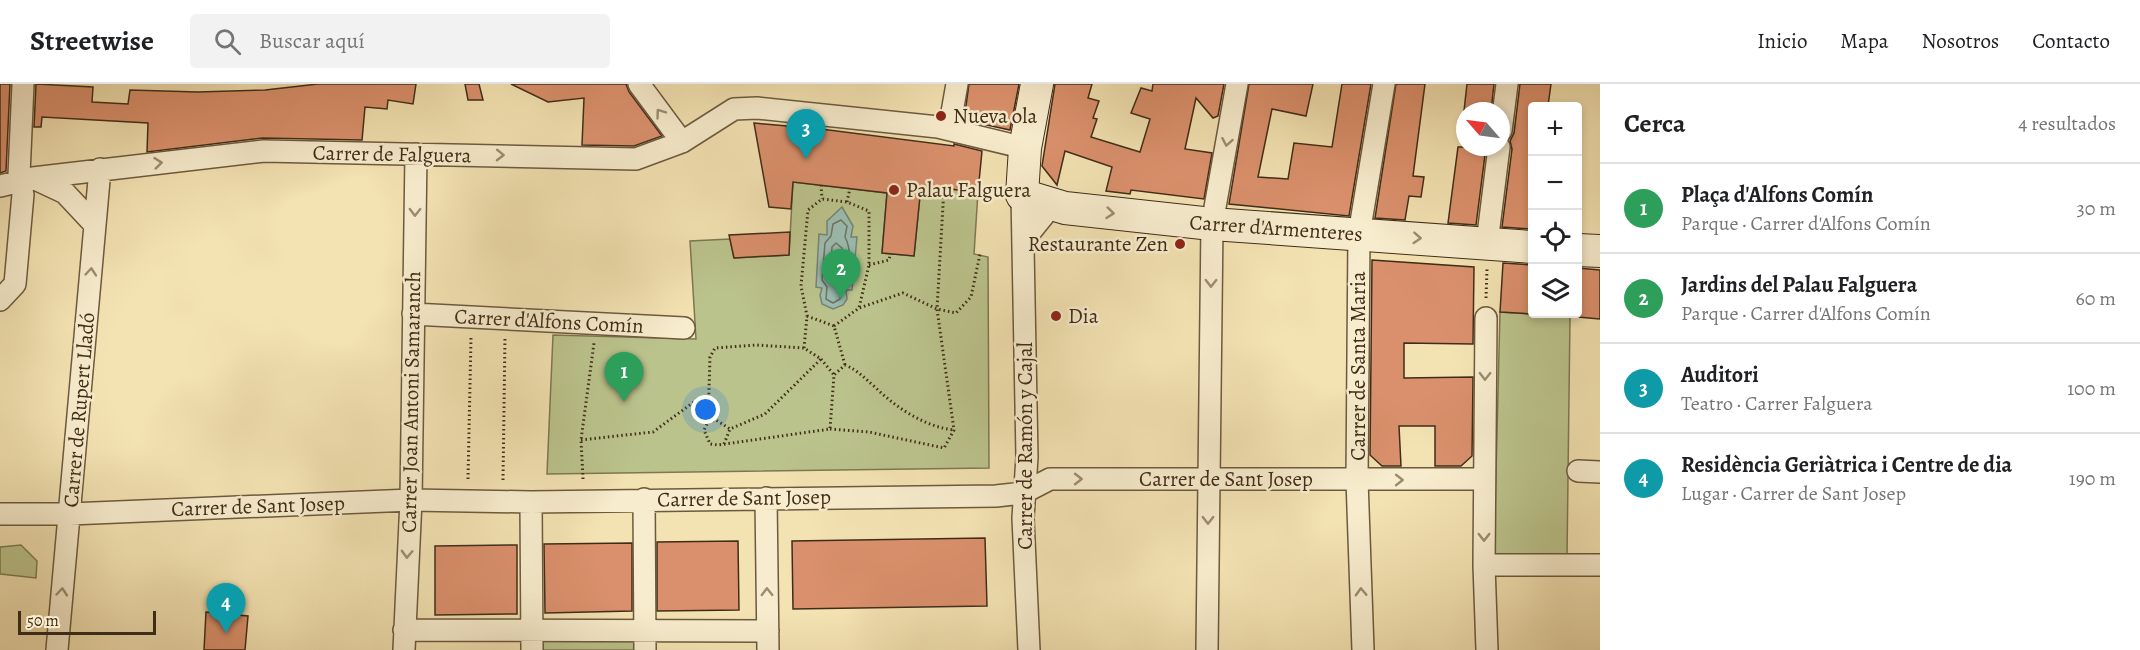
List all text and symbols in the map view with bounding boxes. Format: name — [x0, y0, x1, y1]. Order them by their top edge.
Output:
search box — [190, 14, 610, 68]
text: Streetwise — [30, 22, 154, 60]
icon: search — [211, 25, 244, 58]
text: Buscar aquí — [259, 26, 365, 56]
text: Inicio — [1757, 27, 1807, 55]
text: Mapa — [1840, 27, 1889, 55]
text: Nosotros — [1922, 27, 1999, 55]
text: Contacto — [2032, 27, 2110, 55]
place label: Nueva ola — [953, 102, 1037, 130]
north arrow — [1456, 102, 1510, 156]
map controls — [1528, 102, 1582, 318]
button: + — [1528, 102, 1582, 156]
text: Cerca — [1624, 106, 1686, 141]
one-way arrow — [656, 109, 667, 120]
marker: Nueva ola — [934, 109, 948, 123]
pin: 3 — [786, 110, 826, 159]
text: 4 resultados — [2018, 110, 2116, 137]
one-way arrow — [1221, 136, 1234, 146]
street label: Carrer de Falguera — [312, 139, 472, 169]
one-way arrow — [495, 149, 504, 162]
button: − — [1528, 156, 1582, 210]
one-way arrow — [154, 157, 163, 170]
place label: Palau Falguera — [906, 176, 1031, 204]
text: Plaça d'Alfons Comín — [1681, 180, 1873, 210]
marker: Palau Falguera — [887, 183, 901, 197]
text: 1 — [1640, 195, 1647, 222]
text: 30 m — [2076, 195, 2116, 222]
one-way arrow — [1106, 206, 1115, 219]
one-way arrow — [409, 208, 421, 217]
street label: Carrer d'Armenteres — [1188, 208, 1364, 248]
button: locate — [1528, 210, 1582, 264]
text: Parque · Carrer d'Alfons Comín — [1681, 210, 1931, 237]
place label: Restaurante Zen — [1028, 230, 1168, 258]
one-way arrow — [1413, 231, 1422, 244]
marker: Restaurante Zen — [1173, 237, 1187, 251]
pin: 2 — [822, 250, 860, 299]
button: layers — [1528, 264, 1582, 318]
one-way arrow — [84, 267, 97, 277]
text: Jardins del Palau Falguera — [1681, 270, 1917, 300]
street label: Carrer Joan Antoni Samaranch — [395, 271, 427, 533]
street label: Carrer de Santa Maria — [1344, 271, 1372, 461]
one-way arrow — [1205, 278, 1218, 287]
text: 2 — [1639, 285, 1648, 312]
text: 60 m — [2076, 285, 2116, 312]
text: Parque · Carrer d'Alfons Comín — [1681, 300, 1931, 327]
street label: Carrer d'Alfons Comín — [454, 302, 644, 340]
place label: Dia — [1068, 302, 1099, 330]
marker: Dia — [1049, 309, 1063, 323]
street label: Carrer de Rupert Lladó — [57, 311, 101, 509]
street label: Carrer de Ramón y Cajal — [1011, 342, 1039, 550]
pin: 1 — [604, 352, 644, 402]
text: Auditori — [1681, 360, 1759, 390]
one-way arrow — [1479, 372, 1491, 381]
text: 3 — [1639, 375, 1648, 402]
text: 100 m — [2067, 375, 2116, 402]
text: Teatro · Carrer Falguera — [1681, 390, 1873, 417]
your location — [691, 395, 720, 424]
text: Residència Geriàtrica i Centre de dia — [1681, 450, 2012, 480]
street label: Carrer de Sant Josep — [1139, 465, 1313, 493]
text: 4 — [1639, 465, 1648, 492]
text: 190 m — [2069, 465, 2116, 492]
one-way arrow — [1074, 473, 1083, 485]
one-way arrow — [1395, 474, 1404, 486]
text: Lugar · Carrer de Sant Josep — [1681, 480, 1906, 507]
street label: Carrer de Sant Josep — [657, 482, 831, 514]
street label: Carrer de Sant Josep — [171, 489, 345, 523]
one-way arrow — [1202, 515, 1214, 524]
one-way arrow — [1478, 533, 1490, 542]
one-way arrow — [400, 549, 413, 558]
pin: 4 — [206, 584, 246, 633]
one-way arrow — [55, 587, 68, 596]
one-way arrow — [761, 587, 773, 596]
one-way arrow — [1354, 587, 1367, 596]
scale bar — [18, 608, 156, 636]
text: 50 m — [27, 610, 59, 632]

